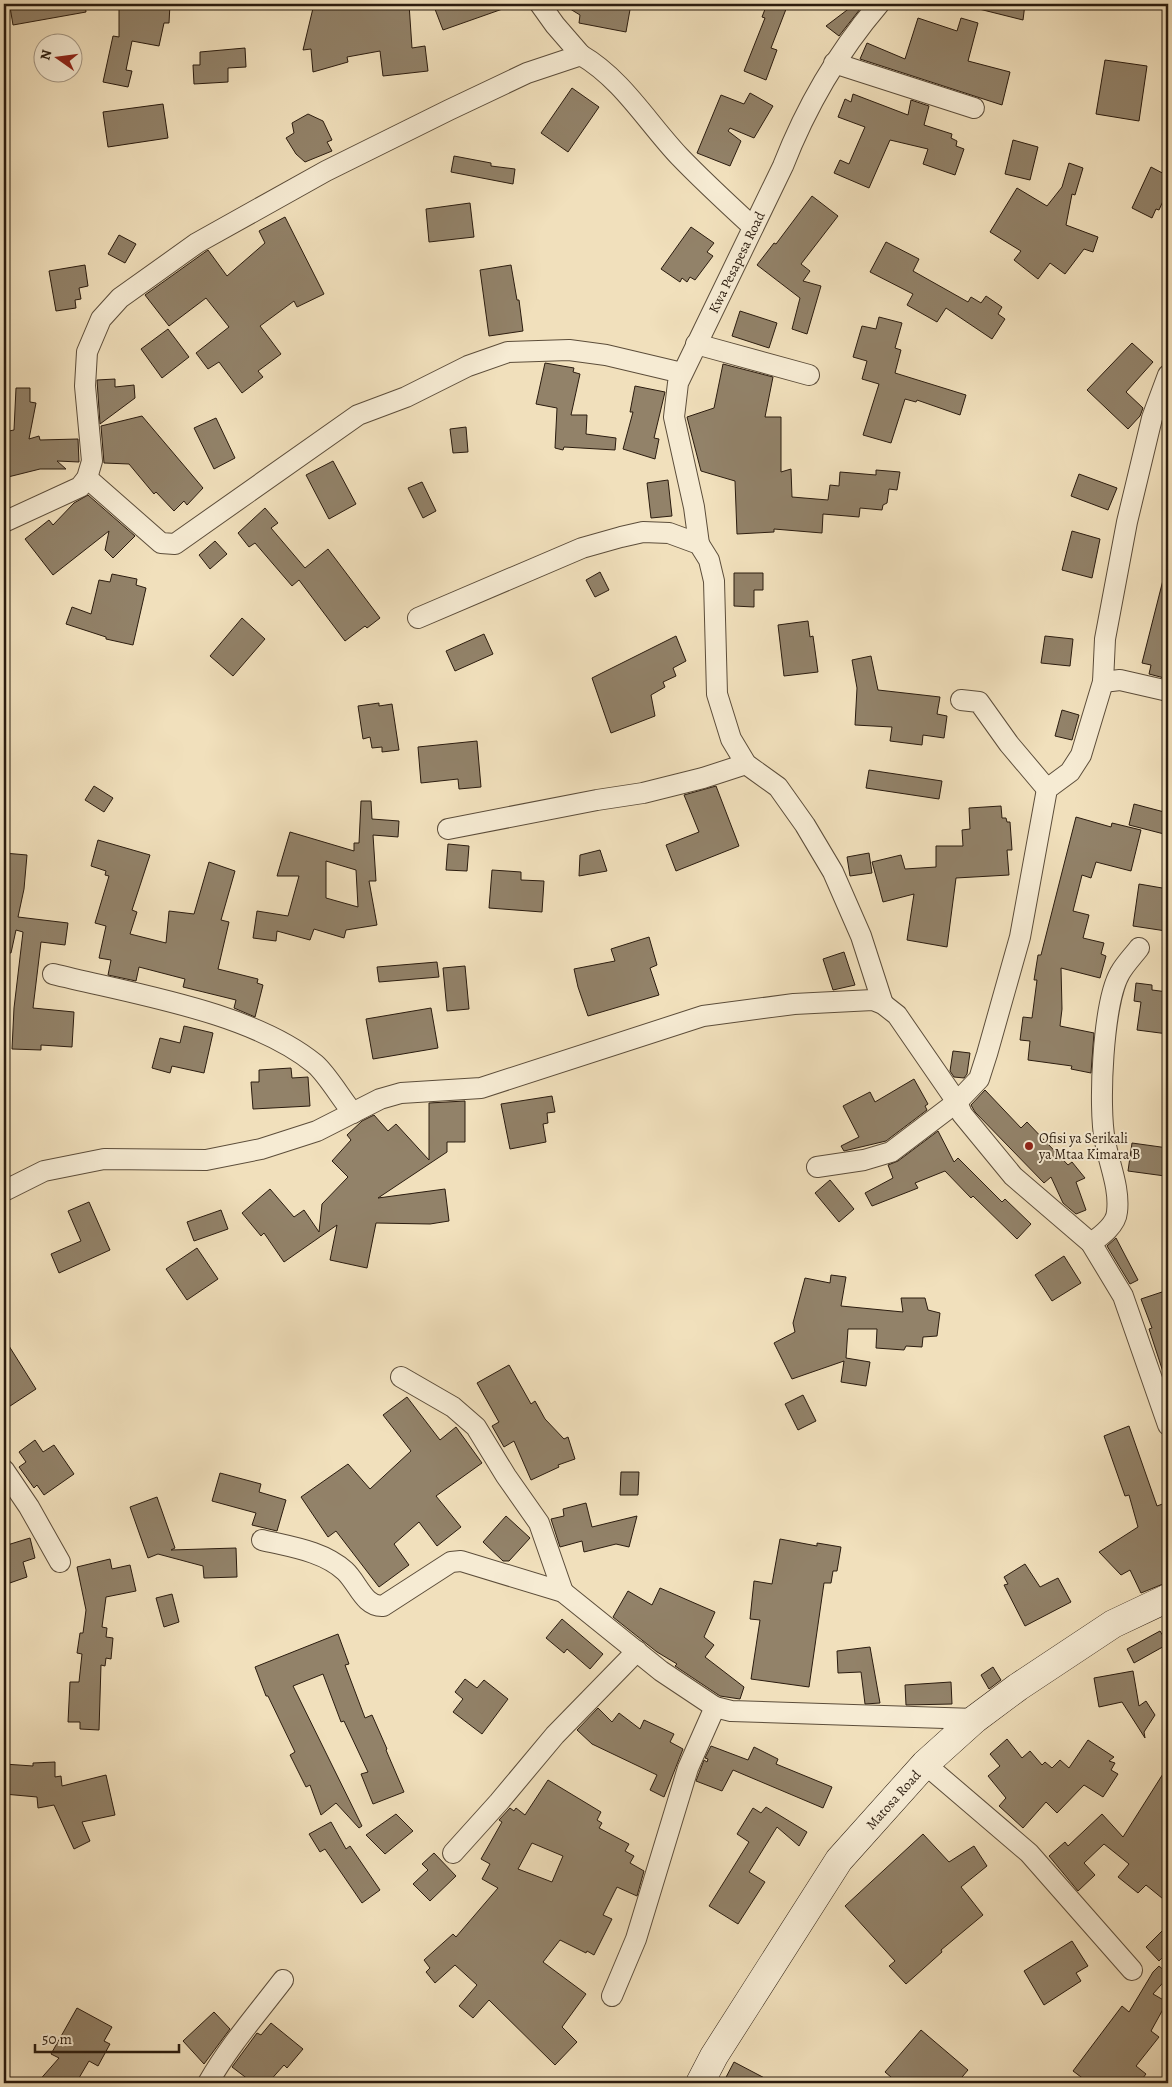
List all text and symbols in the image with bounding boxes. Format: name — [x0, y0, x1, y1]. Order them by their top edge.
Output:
north arrow — [32, 32, 82, 82]
text: N — [35, 48, 56, 62]
street label: Kwa Pesapesa Road — [704, 208, 770, 316]
place label: Ofisi ya Serikali ya Mtaa Kimara B — [1038, 1129, 1140, 1164]
marker: Ofisi ya Serikali ya Mtaa Kimara B — [1023, 1140, 1035, 1152]
street label: Matosa Road — [862, 1766, 926, 1834]
scale bar — [35, 2022, 179, 2054]
text: 50 m — [42, 2029, 72, 2049]

